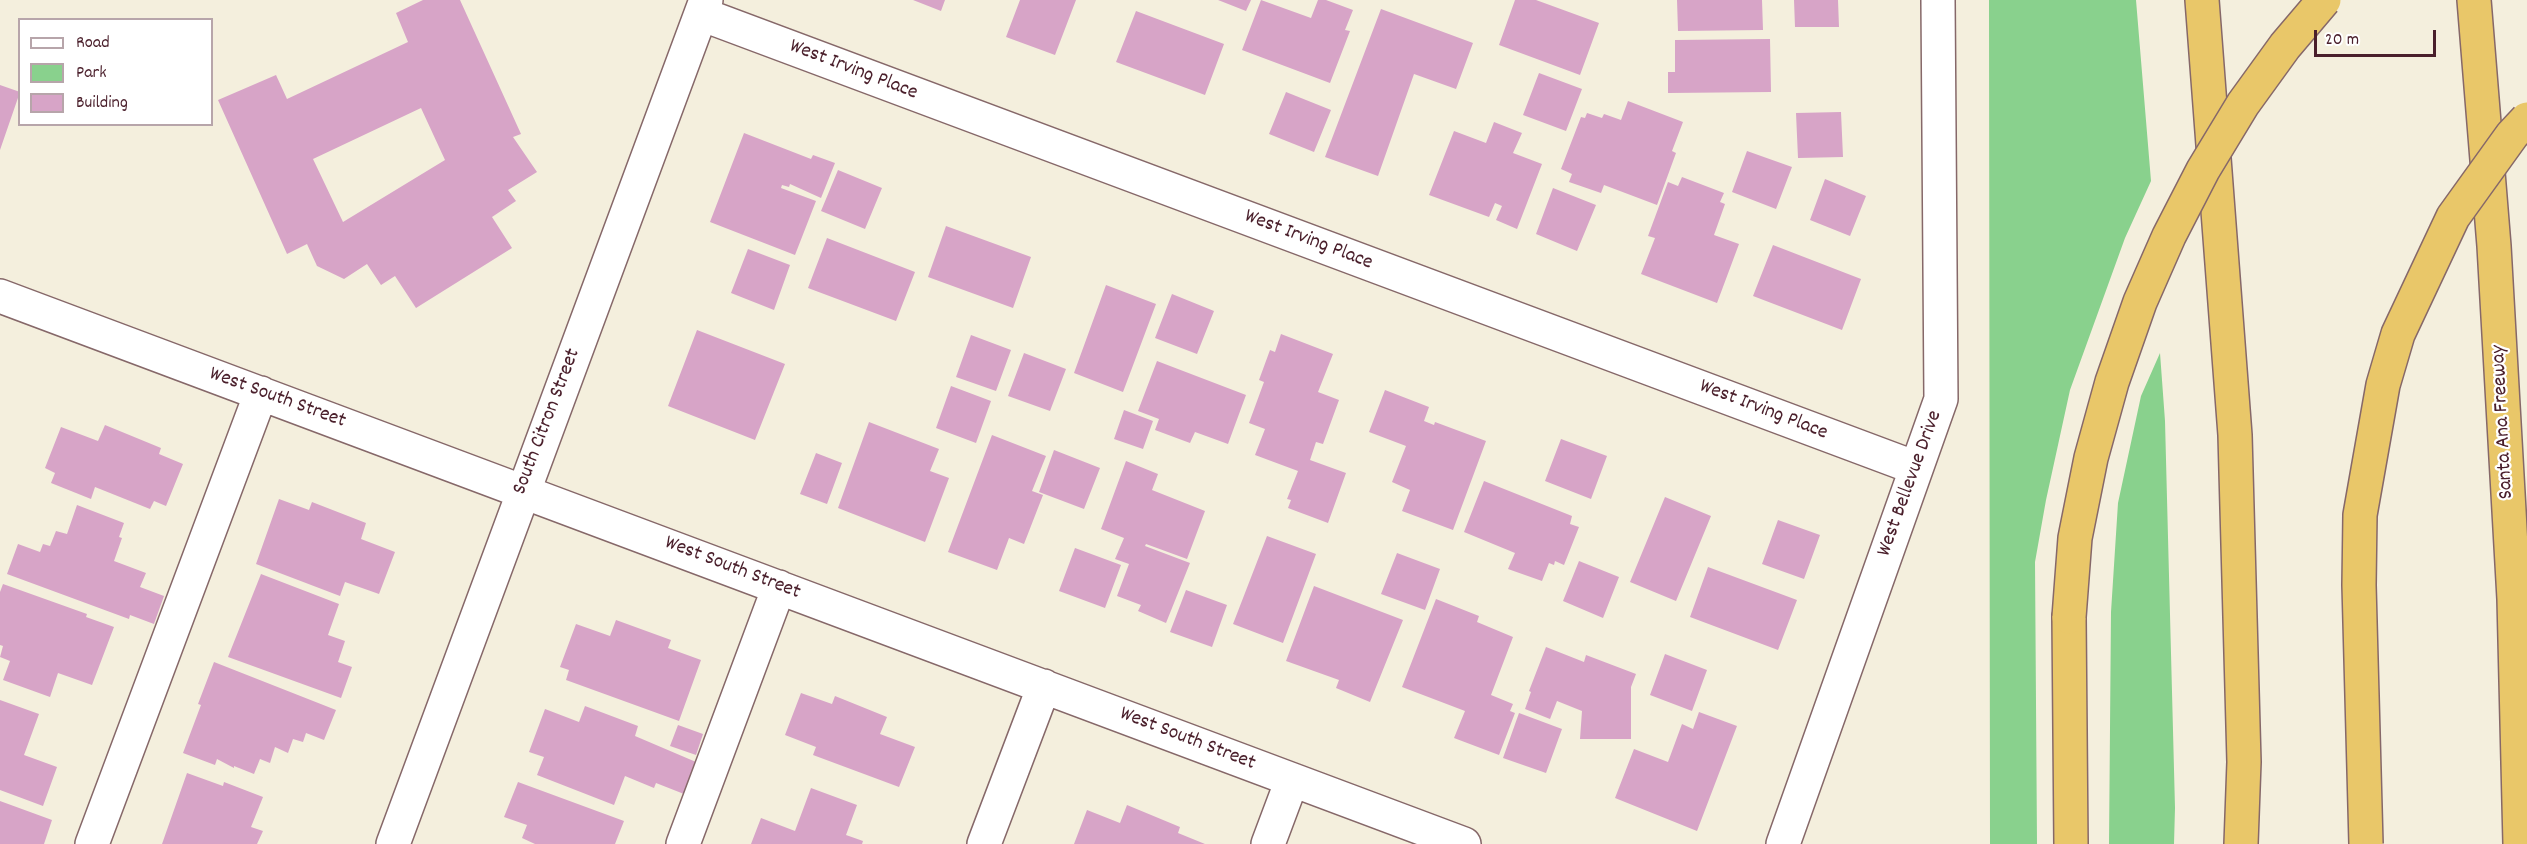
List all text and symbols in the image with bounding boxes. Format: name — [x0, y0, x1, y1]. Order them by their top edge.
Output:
legend — [18, 18, 213, 126]
scale bar — [2317, 18, 2438, 56]
text: 20 m — [2325, 28, 2359, 53]
text: Road — [76, 31, 110, 56]
street label: West Irving Place — [785, 35, 921, 107]
text: Park — [76, 61, 107, 86]
text: Building — [76, 91, 128, 116]
street label: West Irving Place — [1240, 205, 1376, 277]
street label: Santa Ana Freeway — [2487, 344, 2521, 500]
street label: South Citron Street — [509, 345, 587, 499]
street label: West South Street — [205, 363, 349, 435]
street label: West Irving Place — [1695, 375, 1831, 447]
street label: West Bellevue Drive — [1873, 408, 1949, 560]
street label: West South Street — [660, 532, 804, 606]
street label: West South Street — [1115, 703, 1259, 777]

